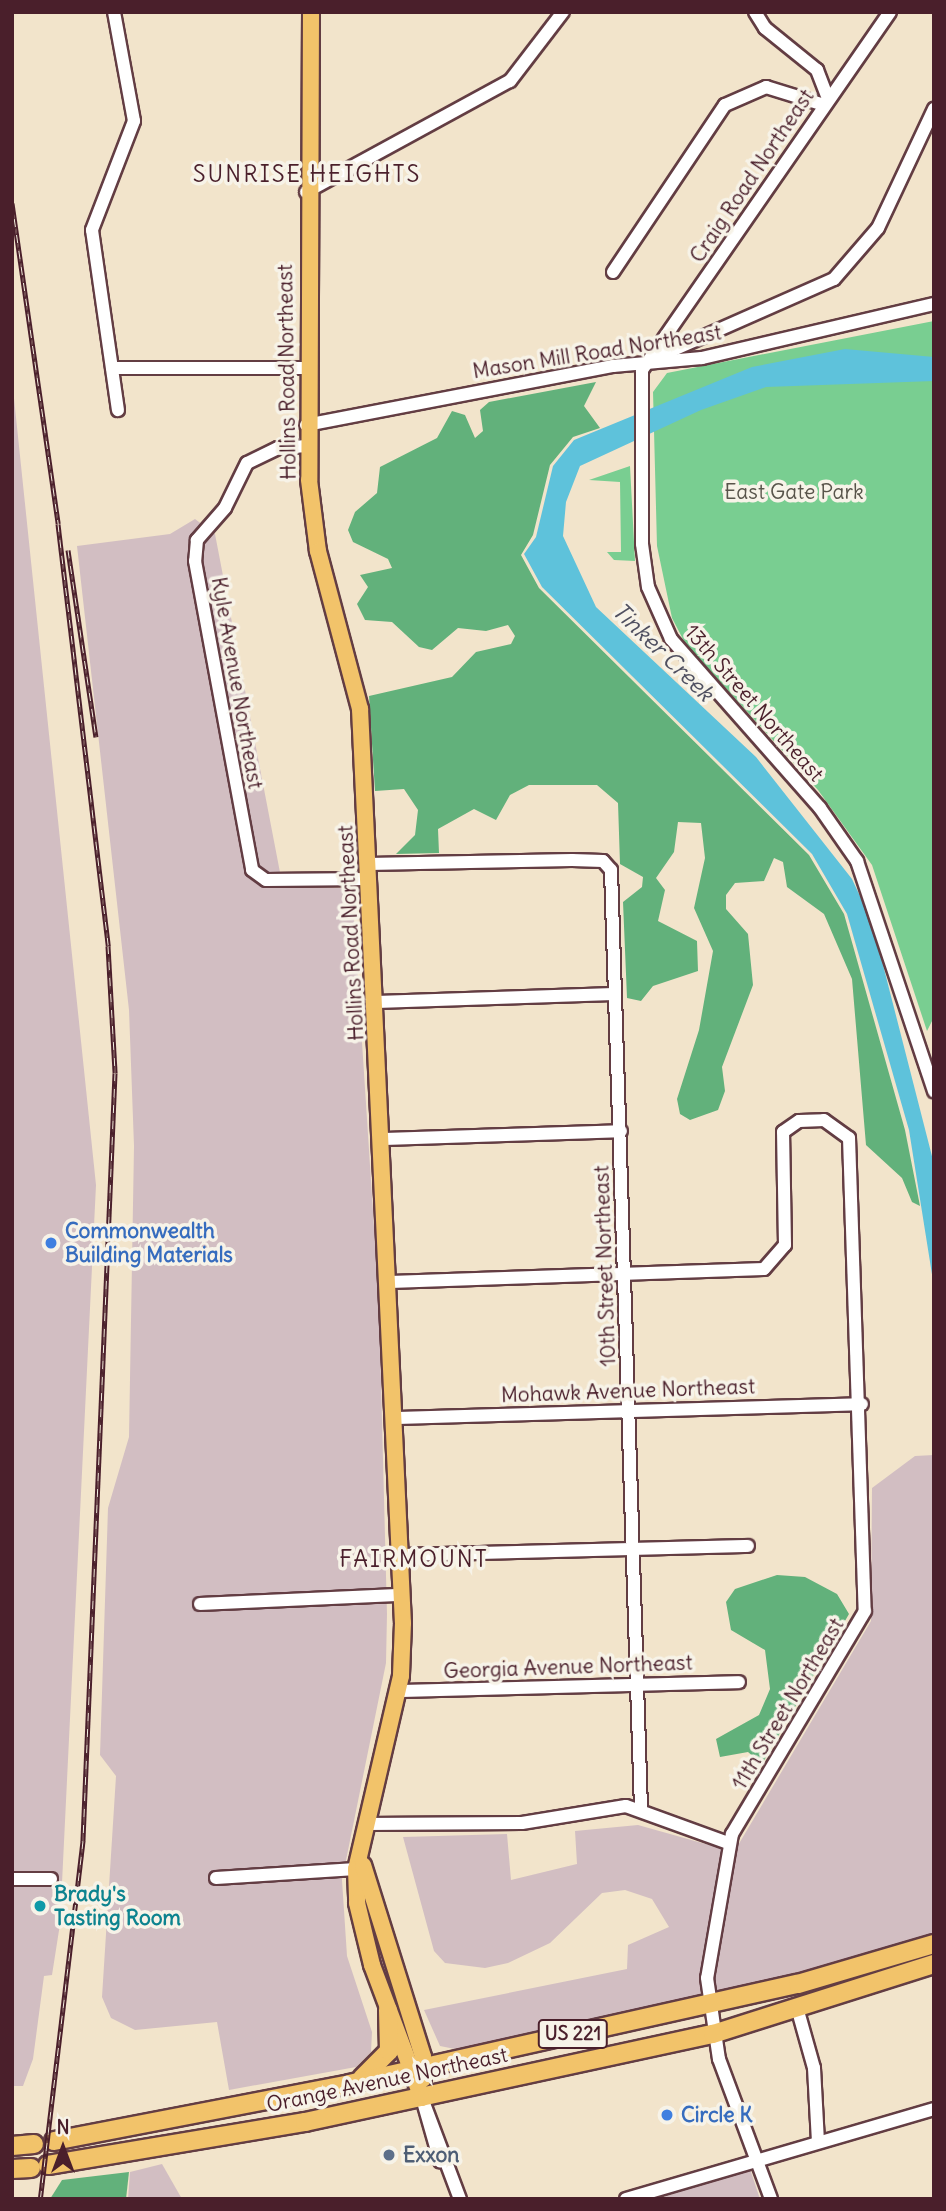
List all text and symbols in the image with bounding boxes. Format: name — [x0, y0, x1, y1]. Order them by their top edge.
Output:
street label: Craig Road Northeast — [685, 85, 819, 267]
district label: SUNRISE HEIGHTS — [195, 160, 419, 188]
street label: Hollins Road Northeast — [273, 264, 301, 480]
street label: Mason Mill Road Northeast — [471, 320, 723, 384]
park label: East Gate Park — [724, 479, 864, 505]
street label: Kyle Avenue Northeast — [206, 575, 268, 791]
water label: Tinker Creek — [607, 597, 719, 707]
street label: 13th Street Northeast — [679, 620, 829, 786]
street label: Hollins Road Northeast — [333, 825, 369, 1041]
street label: 10th Street Northeast — [589, 1165, 621, 1367]
place label: Commonwealth Building Materials — [65, 1218, 233, 1268]
marker: Commonwealth Building Materials — [43, 1235, 59, 1251]
street label: Mohawk Avenue Northeast — [501, 1374, 755, 1408]
district label: FAIRMOUNT — [340, 1545, 488, 1573]
street label: 11th Street Northeast — [727, 1614, 849, 1794]
street label: Georgia Avenue Northeast — [443, 1650, 693, 1684]
place label: Brady's Tasting Room — [54, 1881, 181, 1931]
marker: Brady's Tasting Room — [32, 1898, 48, 1914]
road number: US 221 — [536, 2018, 610, 2050]
street label: Orange Avenue Northeast — [264, 2042, 510, 2118]
place label: Circle K — [681, 2102, 753, 2128]
marker: Circle K — [659, 2107, 675, 2123]
north arrow — [28, 2113, 98, 2183]
text: N — [56, 2115, 70, 2139]
place label: Exxon — [403, 2142, 459, 2168]
marker: Exxon — [381, 2147, 397, 2163]

